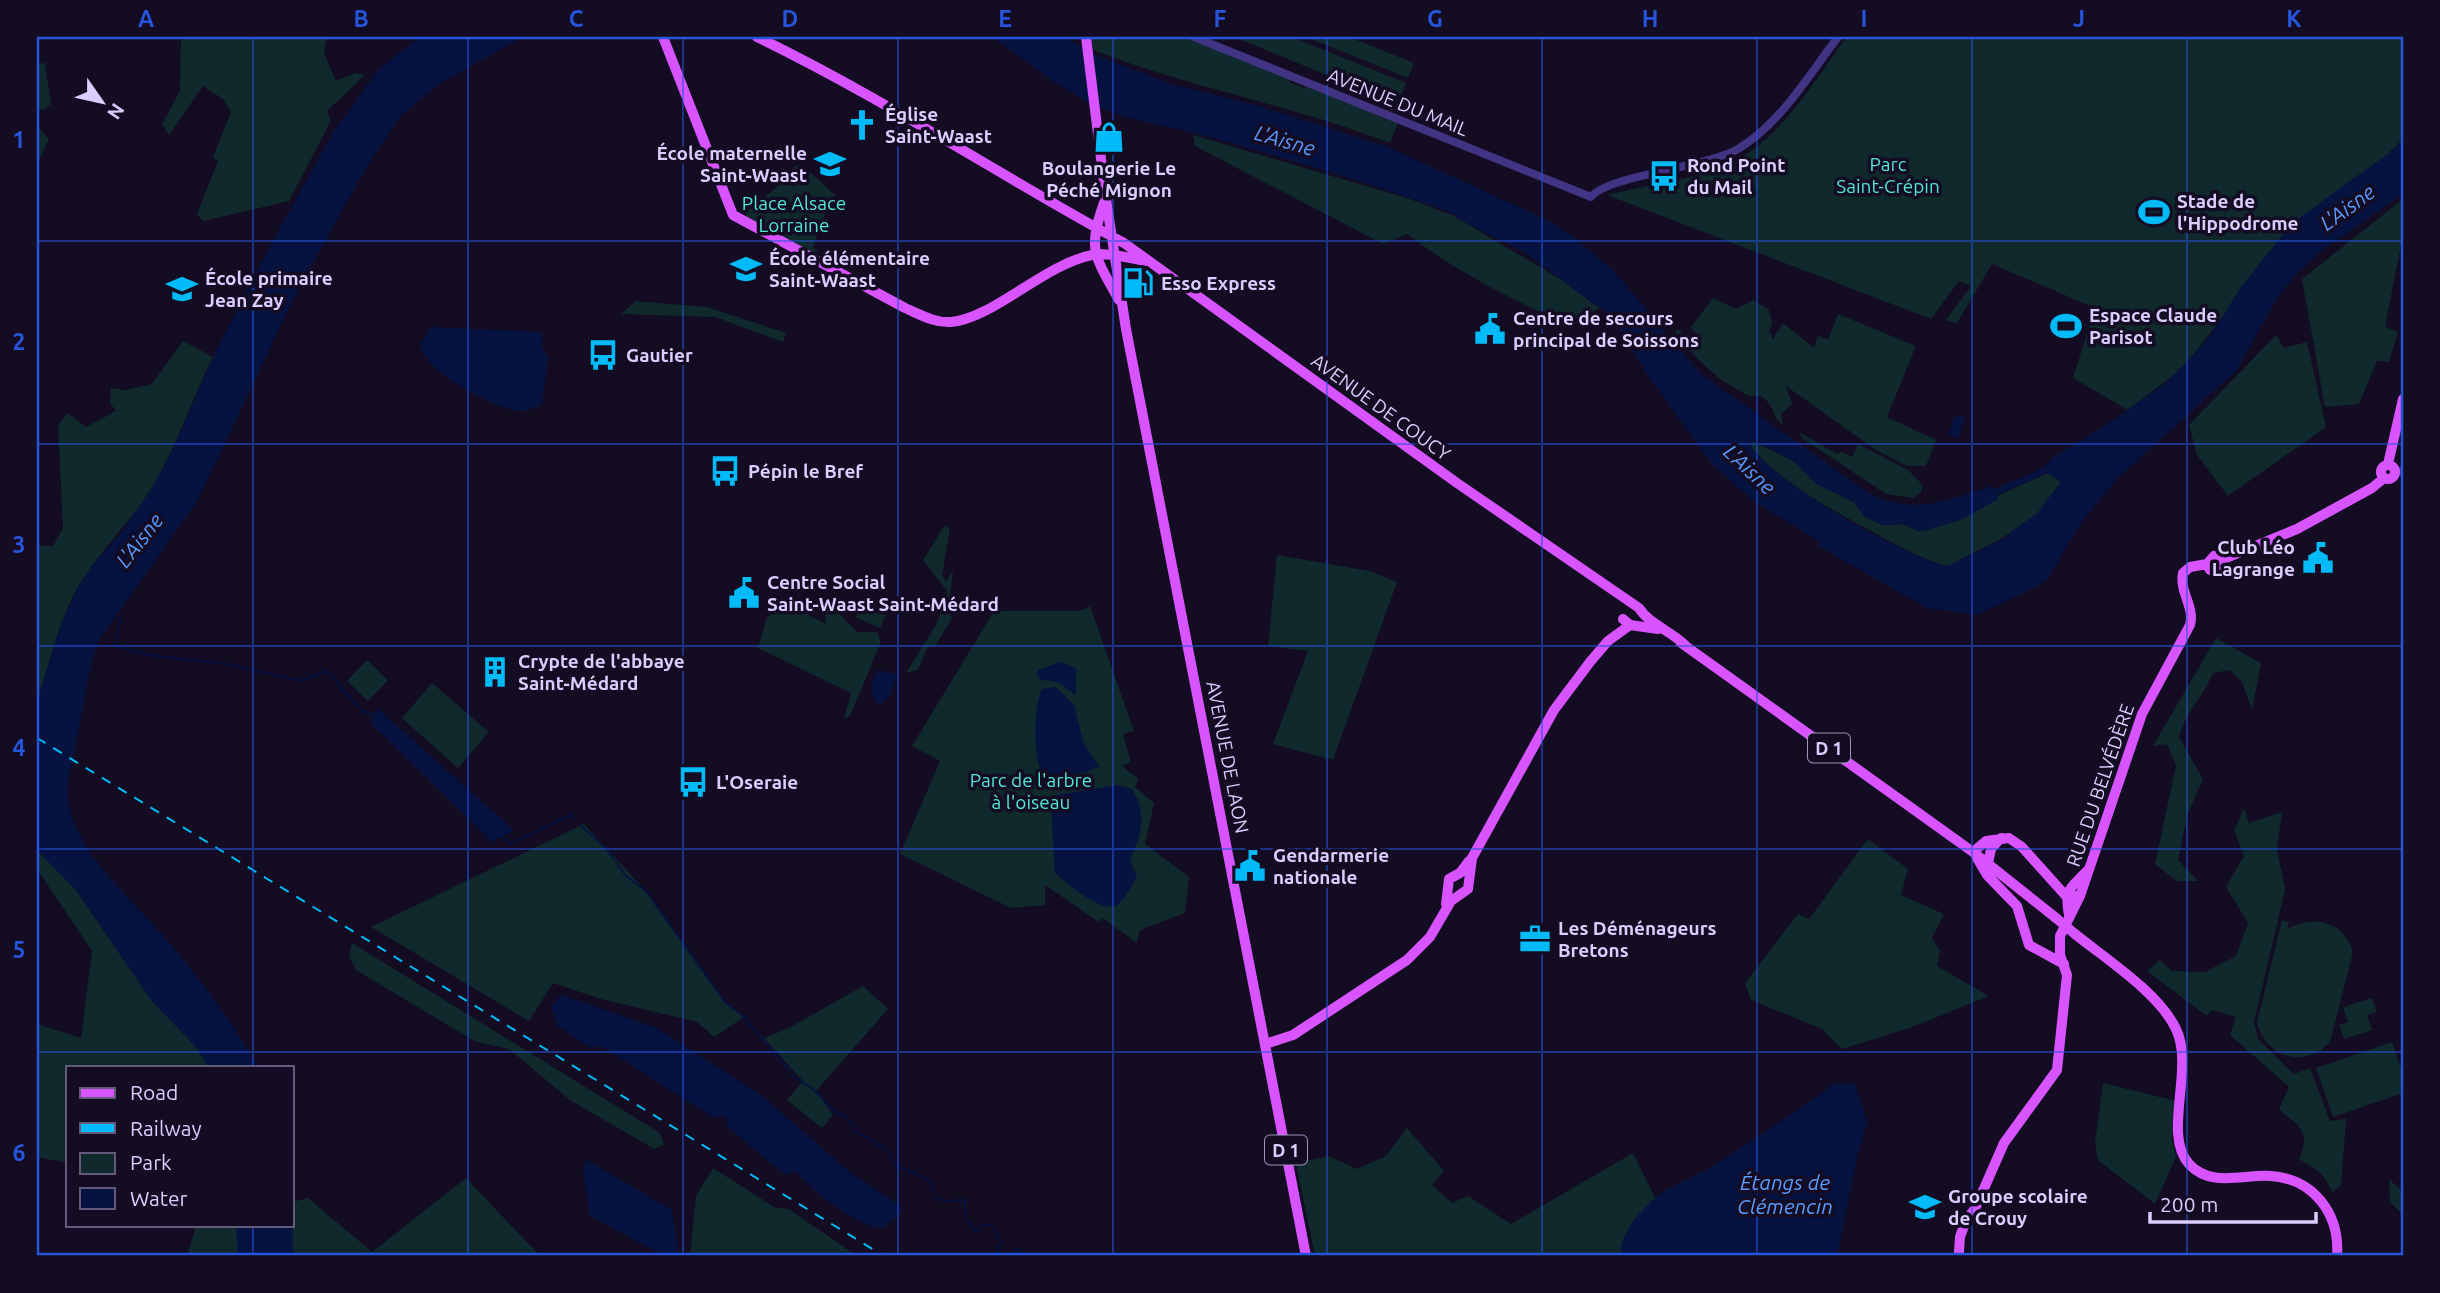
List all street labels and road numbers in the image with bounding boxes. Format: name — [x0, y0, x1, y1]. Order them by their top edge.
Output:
street label: AVENUE DU MAIL — [1324, 64, 1472, 140]
street label: AVENUE DE COUCY — [1307, 349, 1455, 465]
street label: AVENUE DE LAON — [1202, 679, 1254, 835]
street label: RUE DU BELVÉDÈRE — [2062, 701, 2138, 869]
road number: D 1 — [1808, 734, 1850, 762]
road number: D 1 — [1265, 1135, 1307, 1164]

